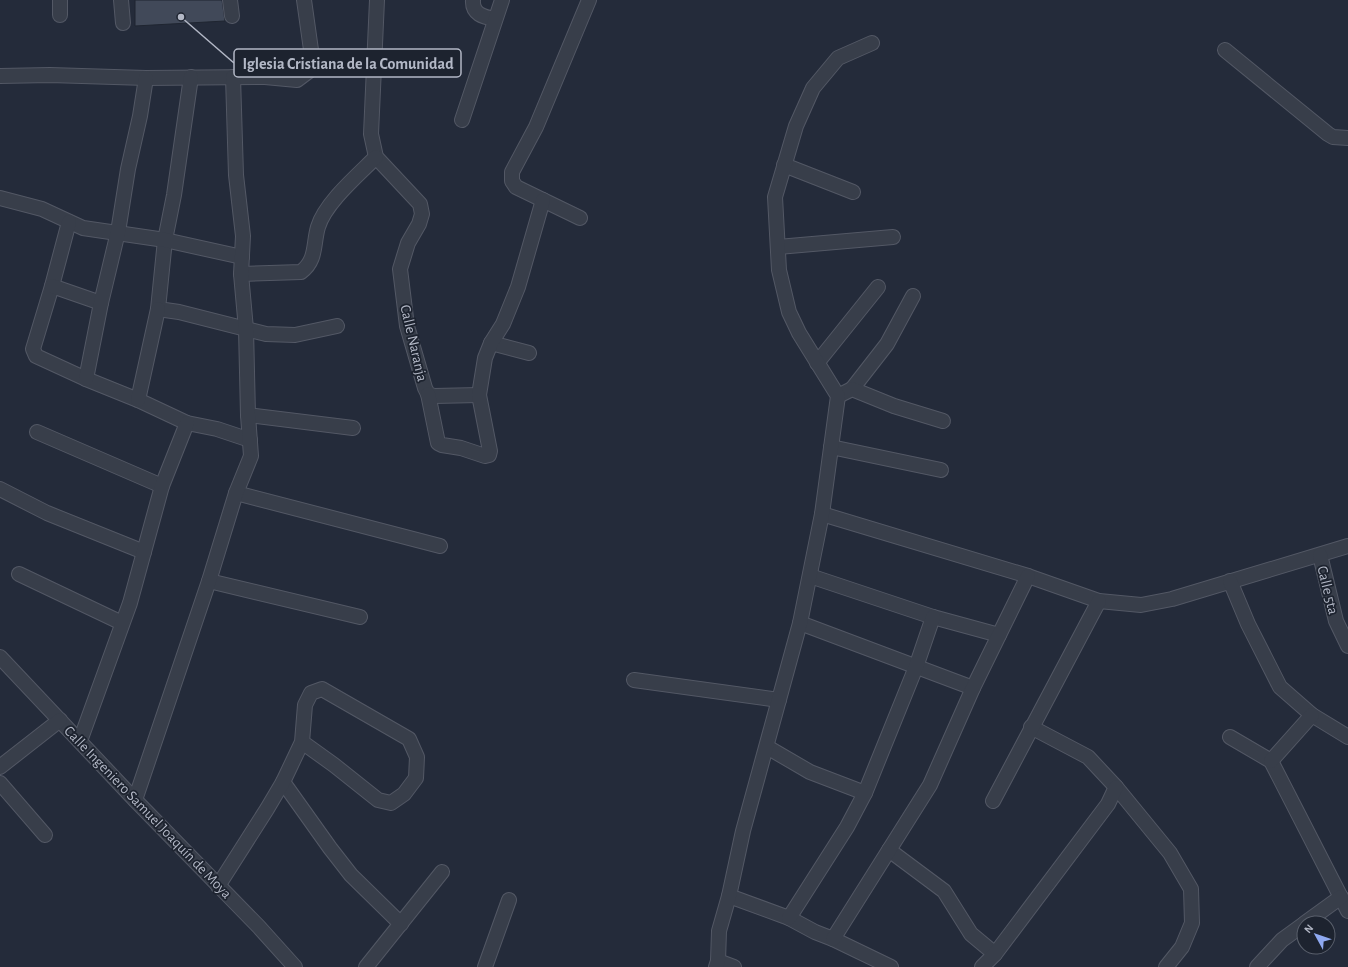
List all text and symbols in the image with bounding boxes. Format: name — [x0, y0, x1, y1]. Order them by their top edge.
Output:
callout: Iglesia Cristiana de la Comunidad — [234, 49, 461, 77]
text: Iglesia Cristiana de la Comunidad — [242, 56, 454, 72]
street label: Calle Naranja — [397, 303, 430, 383]
street label: Calle 5ta — [1314, 564, 1341, 616]
street label: Calle Ingeniero Samuel Joaquín de Moya — [61, 723, 234, 902]
north arrow — [1296, 915, 1336, 955]
text: N — [1302, 922, 1315, 935]

